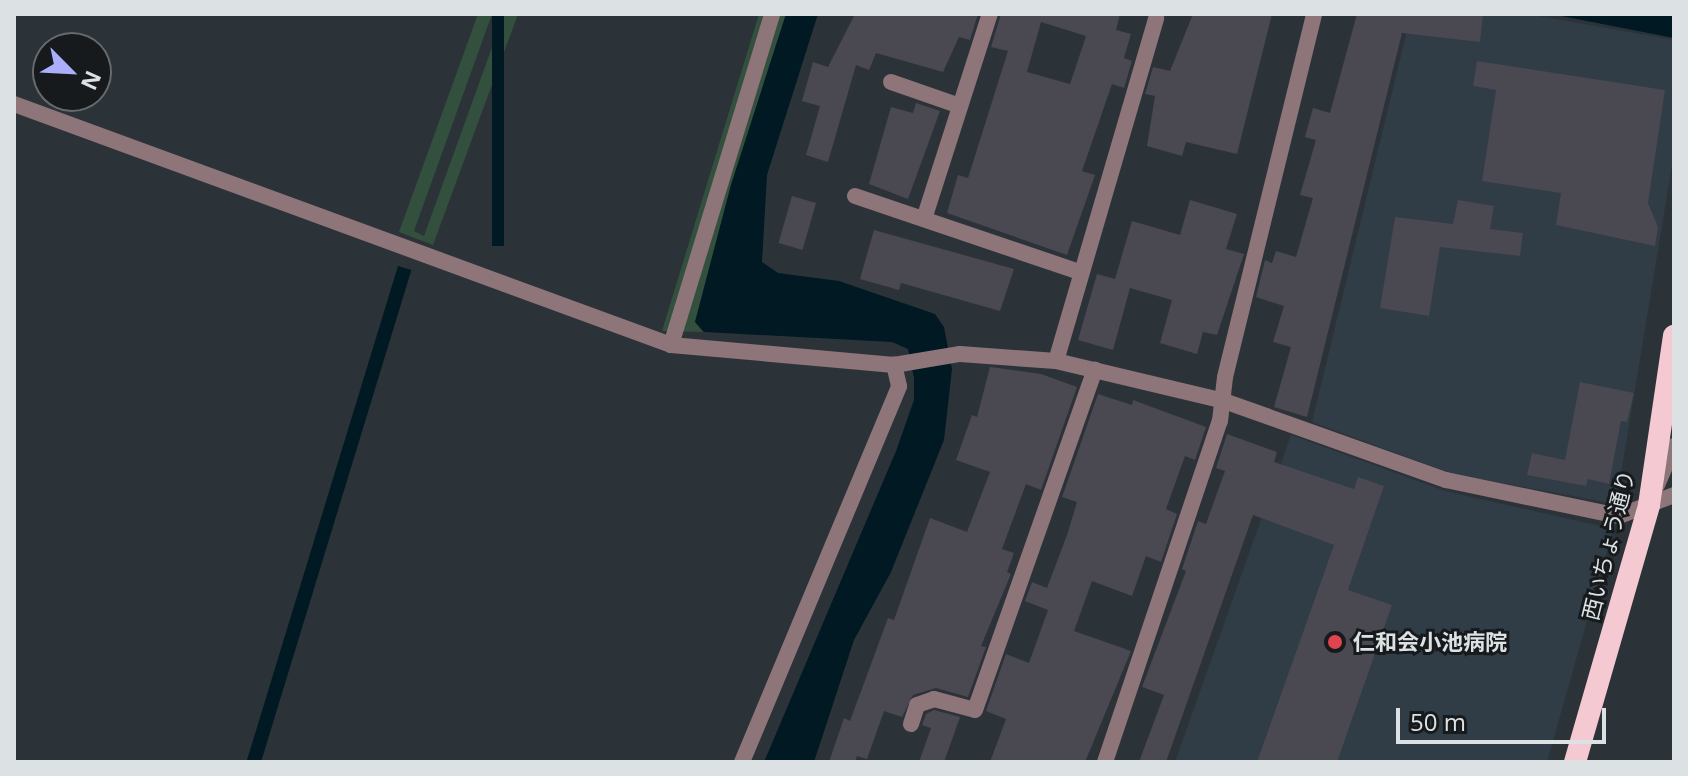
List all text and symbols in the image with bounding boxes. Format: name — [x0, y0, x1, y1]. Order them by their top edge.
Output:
north arrow — [32, 32, 112, 112]
text: N — [75, 67, 109, 95]
street label: 西いちょう通り — [1577, 467, 1639, 623]
place label: 仁和会小池病院 — [1353, 629, 1507, 655]
marker: 仁和会小池病院 — [1324, 631, 1346, 653]
scale bar — [1400, 692, 1610, 742]
text: 50 m — [1410, 705, 1466, 738]

